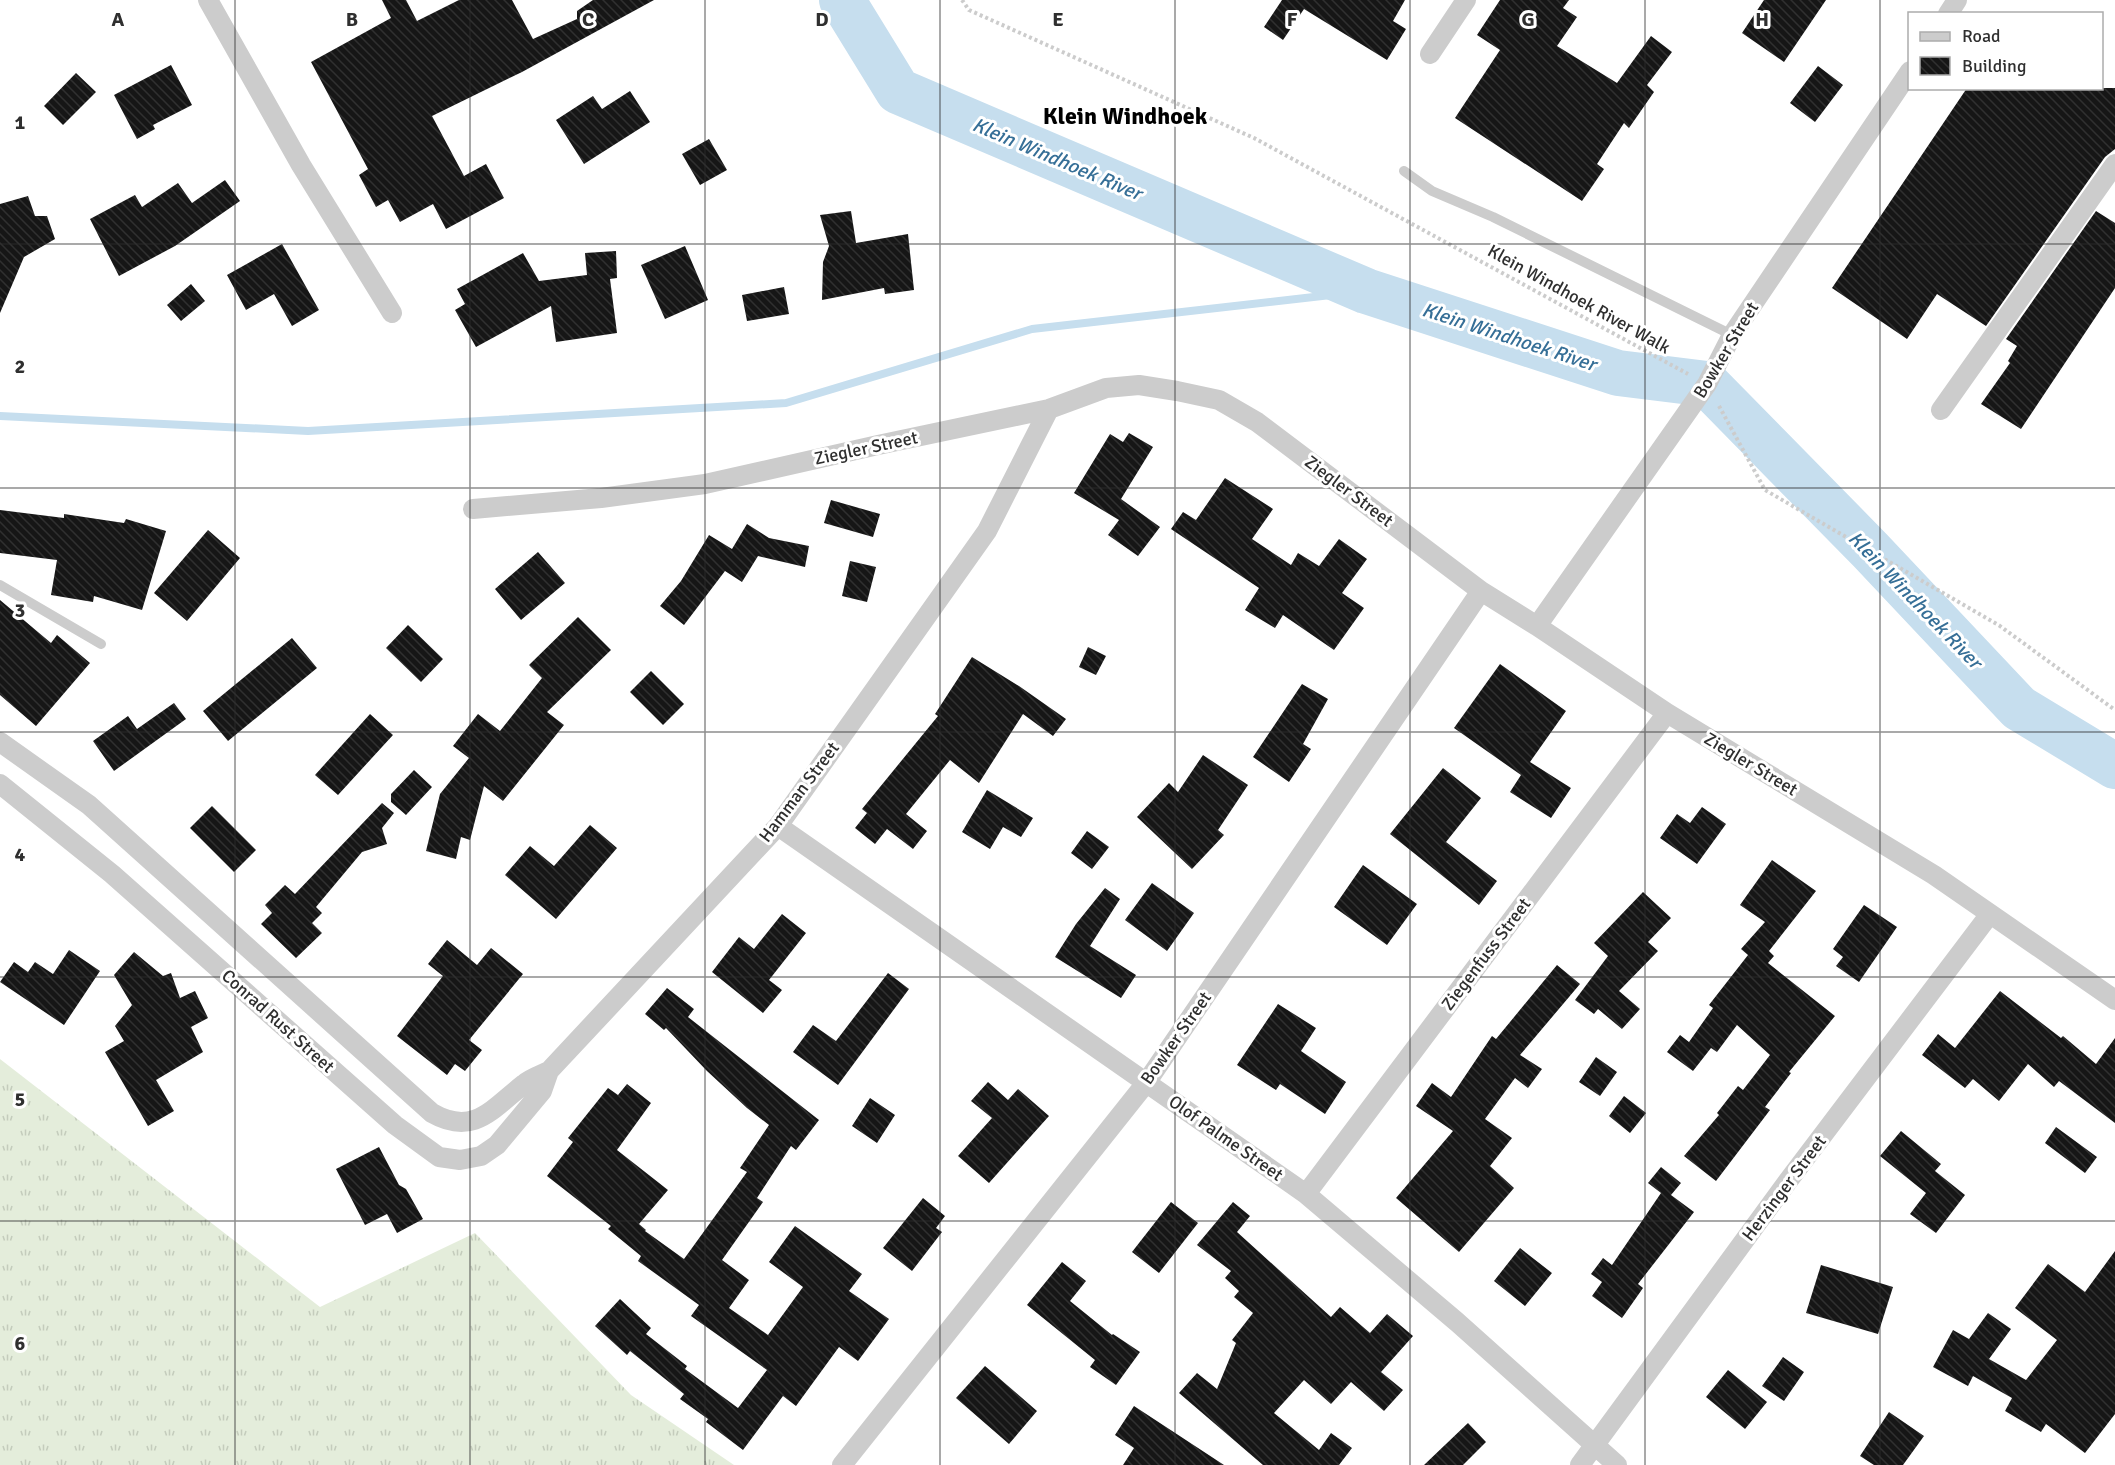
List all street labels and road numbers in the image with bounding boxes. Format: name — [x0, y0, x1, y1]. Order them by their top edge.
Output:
street label: Klein Windhoek River Walk — [1484, 240, 1674, 358]
street label: Bowker Street — [1689, 298, 1763, 402]
street label: Ziegler Street — [812, 426, 920, 470]
street label: Ziegler Street — [1300, 451, 1398, 531]
street label: Ziegler Street — [1700, 728, 1802, 800]
street label: Hamman Street — [754, 738, 844, 846]
street label: Ziegenfuss Street — [1437, 894, 1535, 1014]
street label: Conrad Rust Street — [217, 965, 339, 1077]
street label: Bowker Street — [1136, 987, 1216, 1089]
street label: Olof Palme Street — [1165, 1090, 1287, 1186]
street label: Herzinger Street — [1737, 1131, 1831, 1245]

